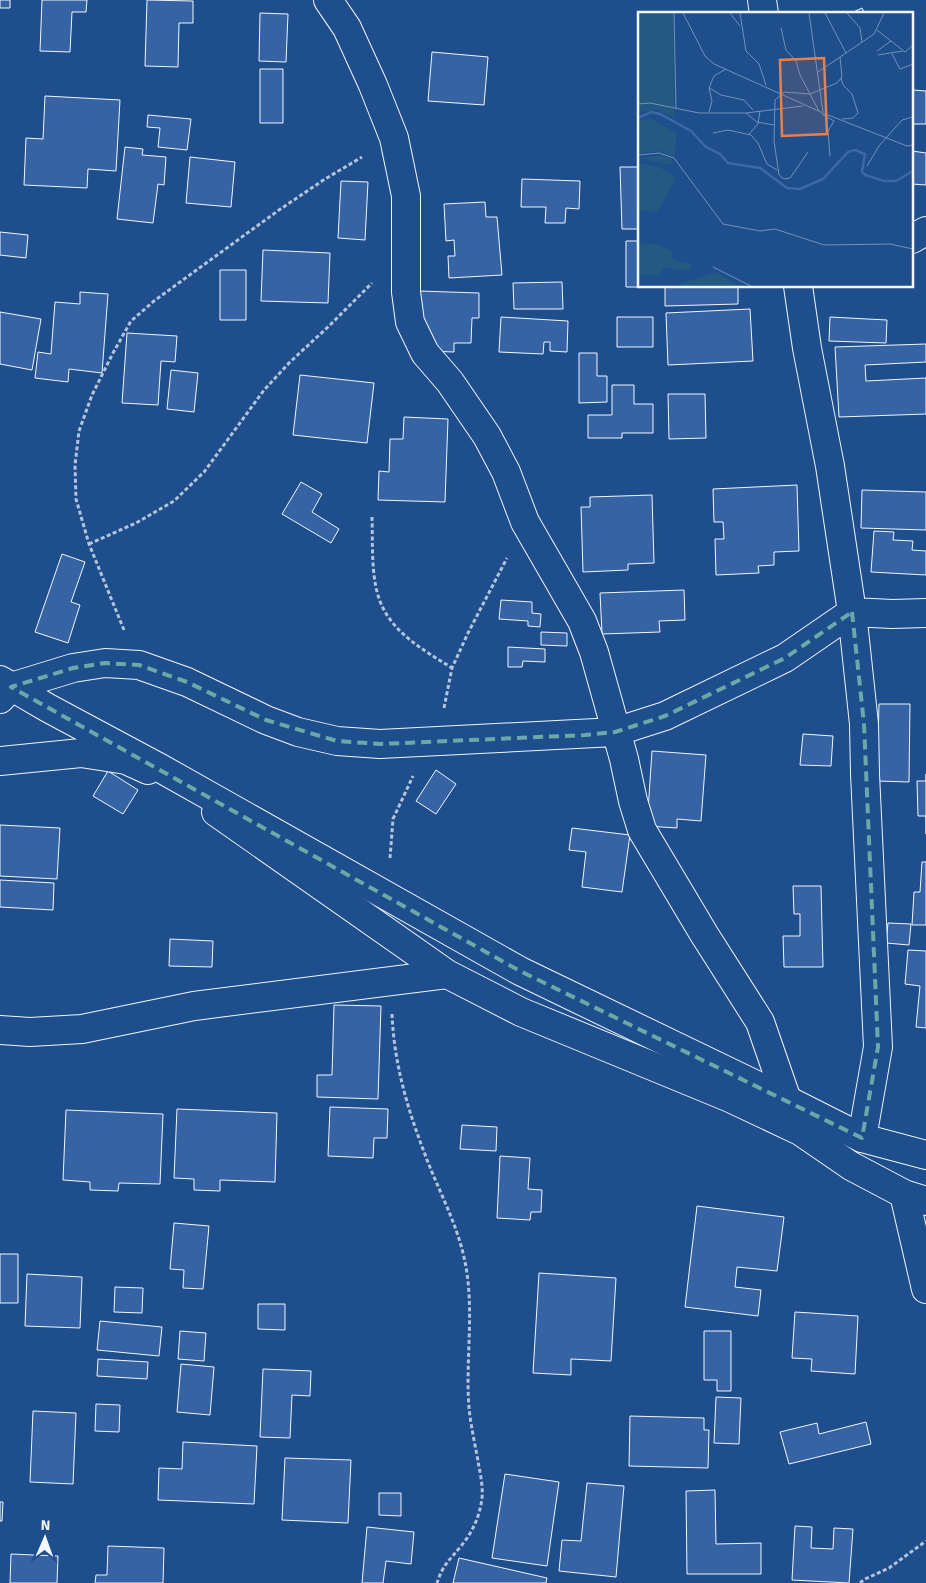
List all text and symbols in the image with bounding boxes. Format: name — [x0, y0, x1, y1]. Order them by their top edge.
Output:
inset map — [638, 12, 914, 288]
north arrow — [20, 1513, 70, 1563]
text: N — [40, 1517, 51, 1534]

